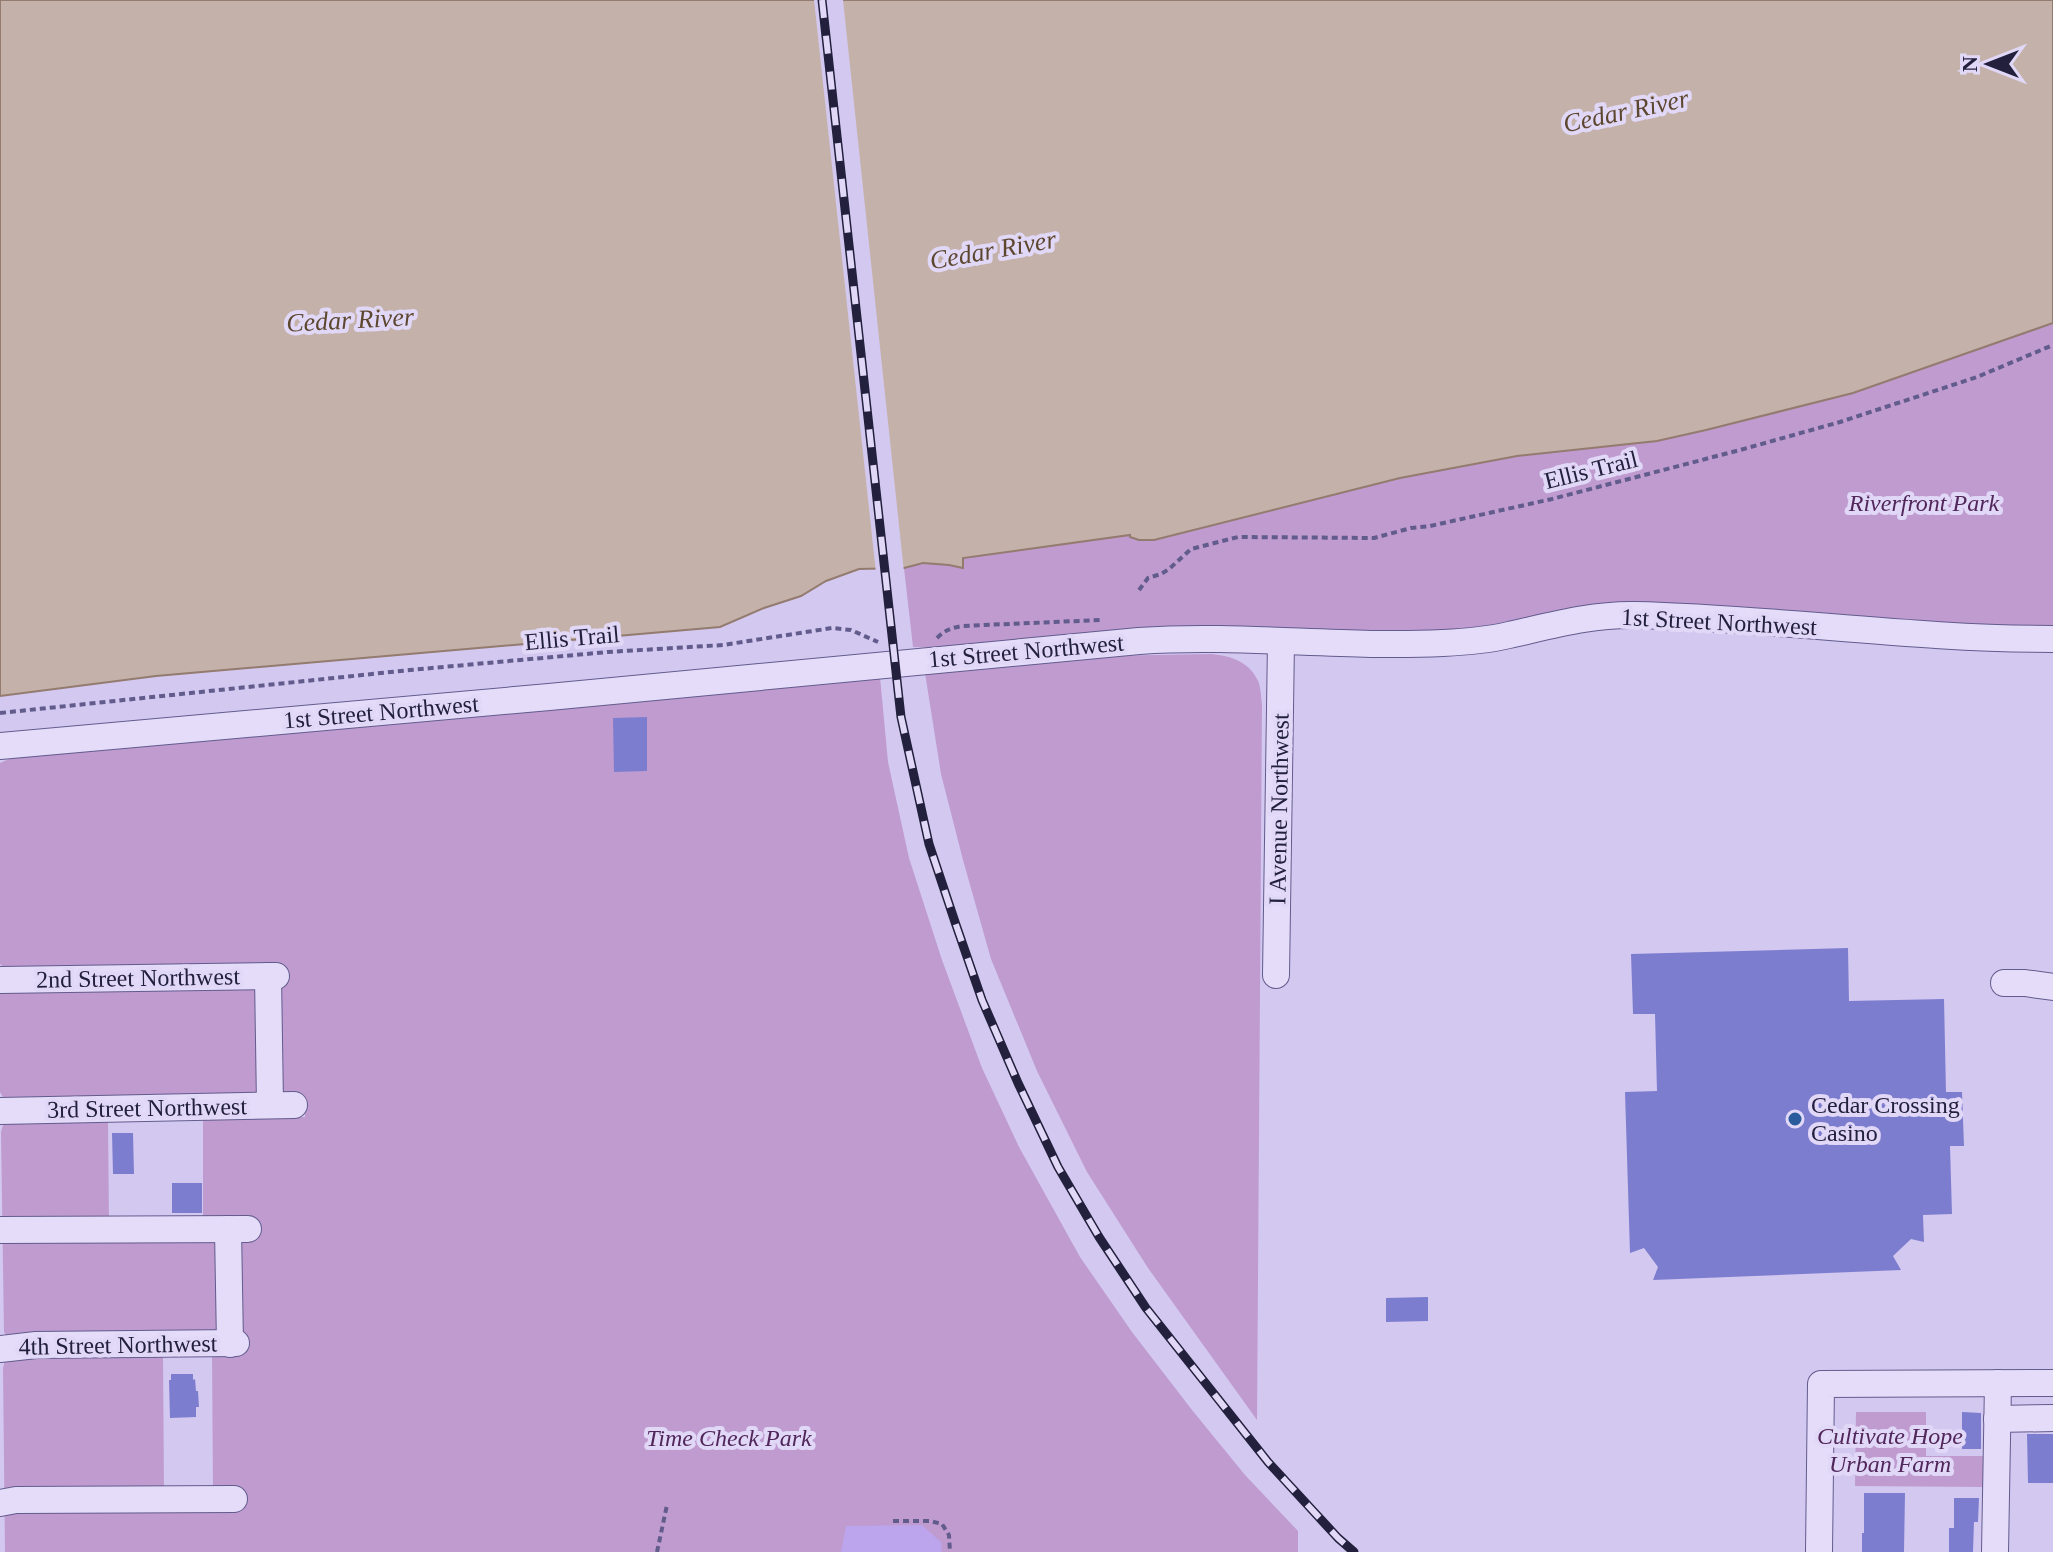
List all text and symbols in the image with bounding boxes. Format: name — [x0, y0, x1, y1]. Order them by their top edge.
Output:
north arrow — [1949, 24, 2029, 104]
text: N — [1957, 56, 1982, 72]
water label: Cedar River — [1560, 83, 1692, 138]
water label: Cedar River — [928, 224, 1059, 275]
water label: Cedar River — [285, 302, 415, 338]
street label: Ellis Trail — [1542, 446, 1641, 494]
park label: Riverfront Park — [1848, 490, 2000, 516]
street label: 1st Street Northwest — [1620, 604, 1818, 640]
street label: Ellis Trail — [523, 621, 621, 655]
street label: 1st Street Northwest — [927, 629, 1125, 672]
street label: 1st Street Northwest — [282, 690, 480, 733]
street label: I Avenue Northwest — [1264, 713, 1294, 905]
street label: 2nd Street Northwest — [36, 963, 241, 993]
place label: Cedar Crossing Casino — [1811, 1092, 1960, 1146]
street label: 3rd Street Northwest — [47, 1093, 248, 1123]
marker: Cedar Crossing Casino — [1786, 1110, 1804, 1128]
street label: 4th Street Northwest — [18, 1330, 218, 1360]
park label: Cultivate Hope Urban Farm — [1817, 1423, 1963, 1477]
park label: Time Check Park — [646, 1425, 812, 1451]

